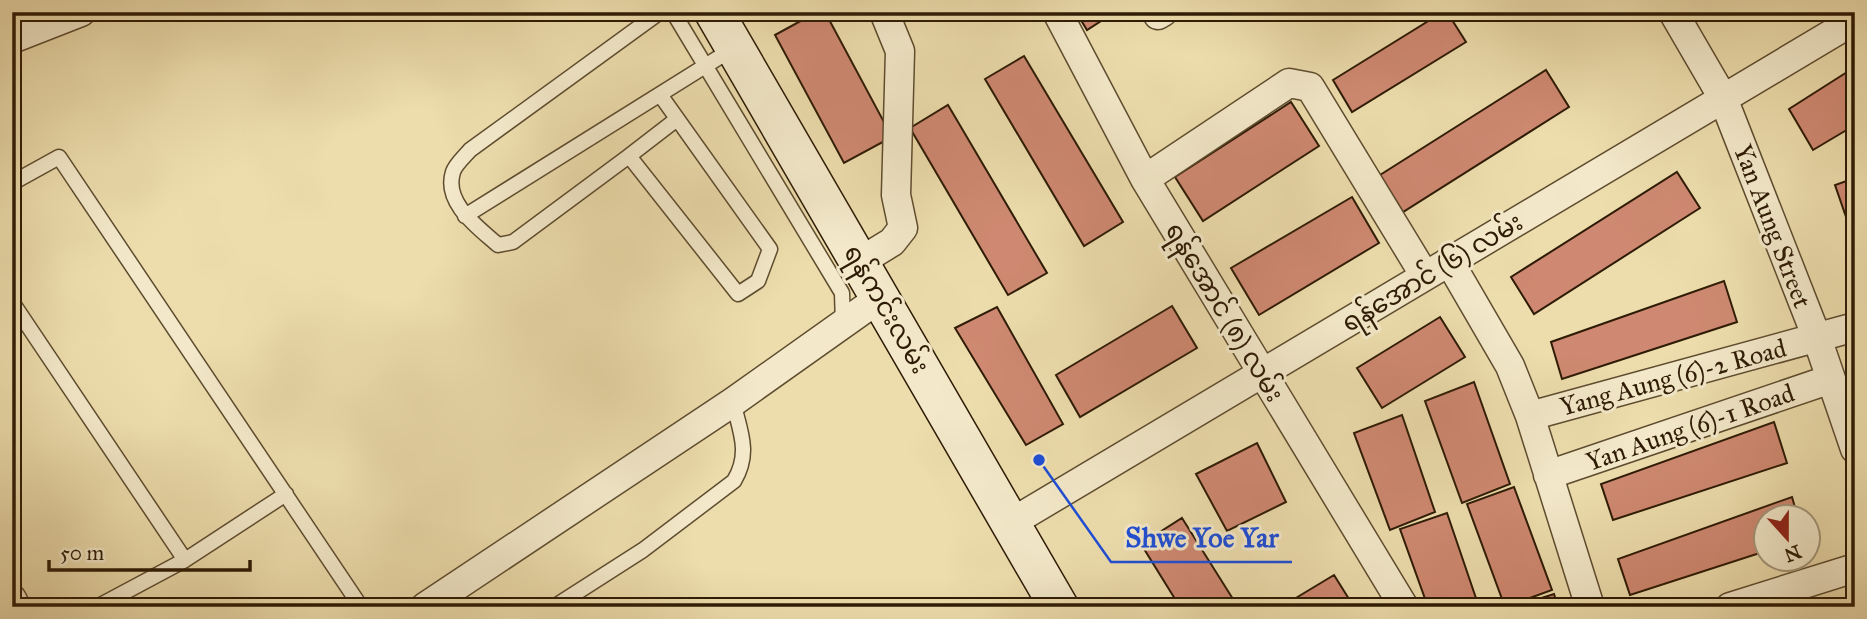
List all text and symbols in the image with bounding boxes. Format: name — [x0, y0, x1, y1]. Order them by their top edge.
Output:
street label: Yan Aung Street — [1727, 140, 1819, 312]
street label: ရန်အောင် (၆) လမ်း — [1335, 204, 1531, 343]
street label: ရန်အောင် (၈) လမ်း — [1155, 216, 1292, 410]
street label: ရန်ကင်းလမ်း — [833, 238, 938, 382]
street label: Yang Aung (6)-2 Road — [1556, 331, 1790, 423]
street label: Yan Aung (6)-1 Road — [1582, 376, 1798, 478]
north arrow — [1752, 504, 1822, 574]
callout: Shwe Yoe Yar — [1111, 513, 1292, 562]
text: Shwe Yoe Yar — [1125, 520, 1279, 555]
scale bar — [49, 528, 250, 572]
text: 50 m — [60, 540, 105, 566]
text: N — [1781, 540, 1805, 567]

